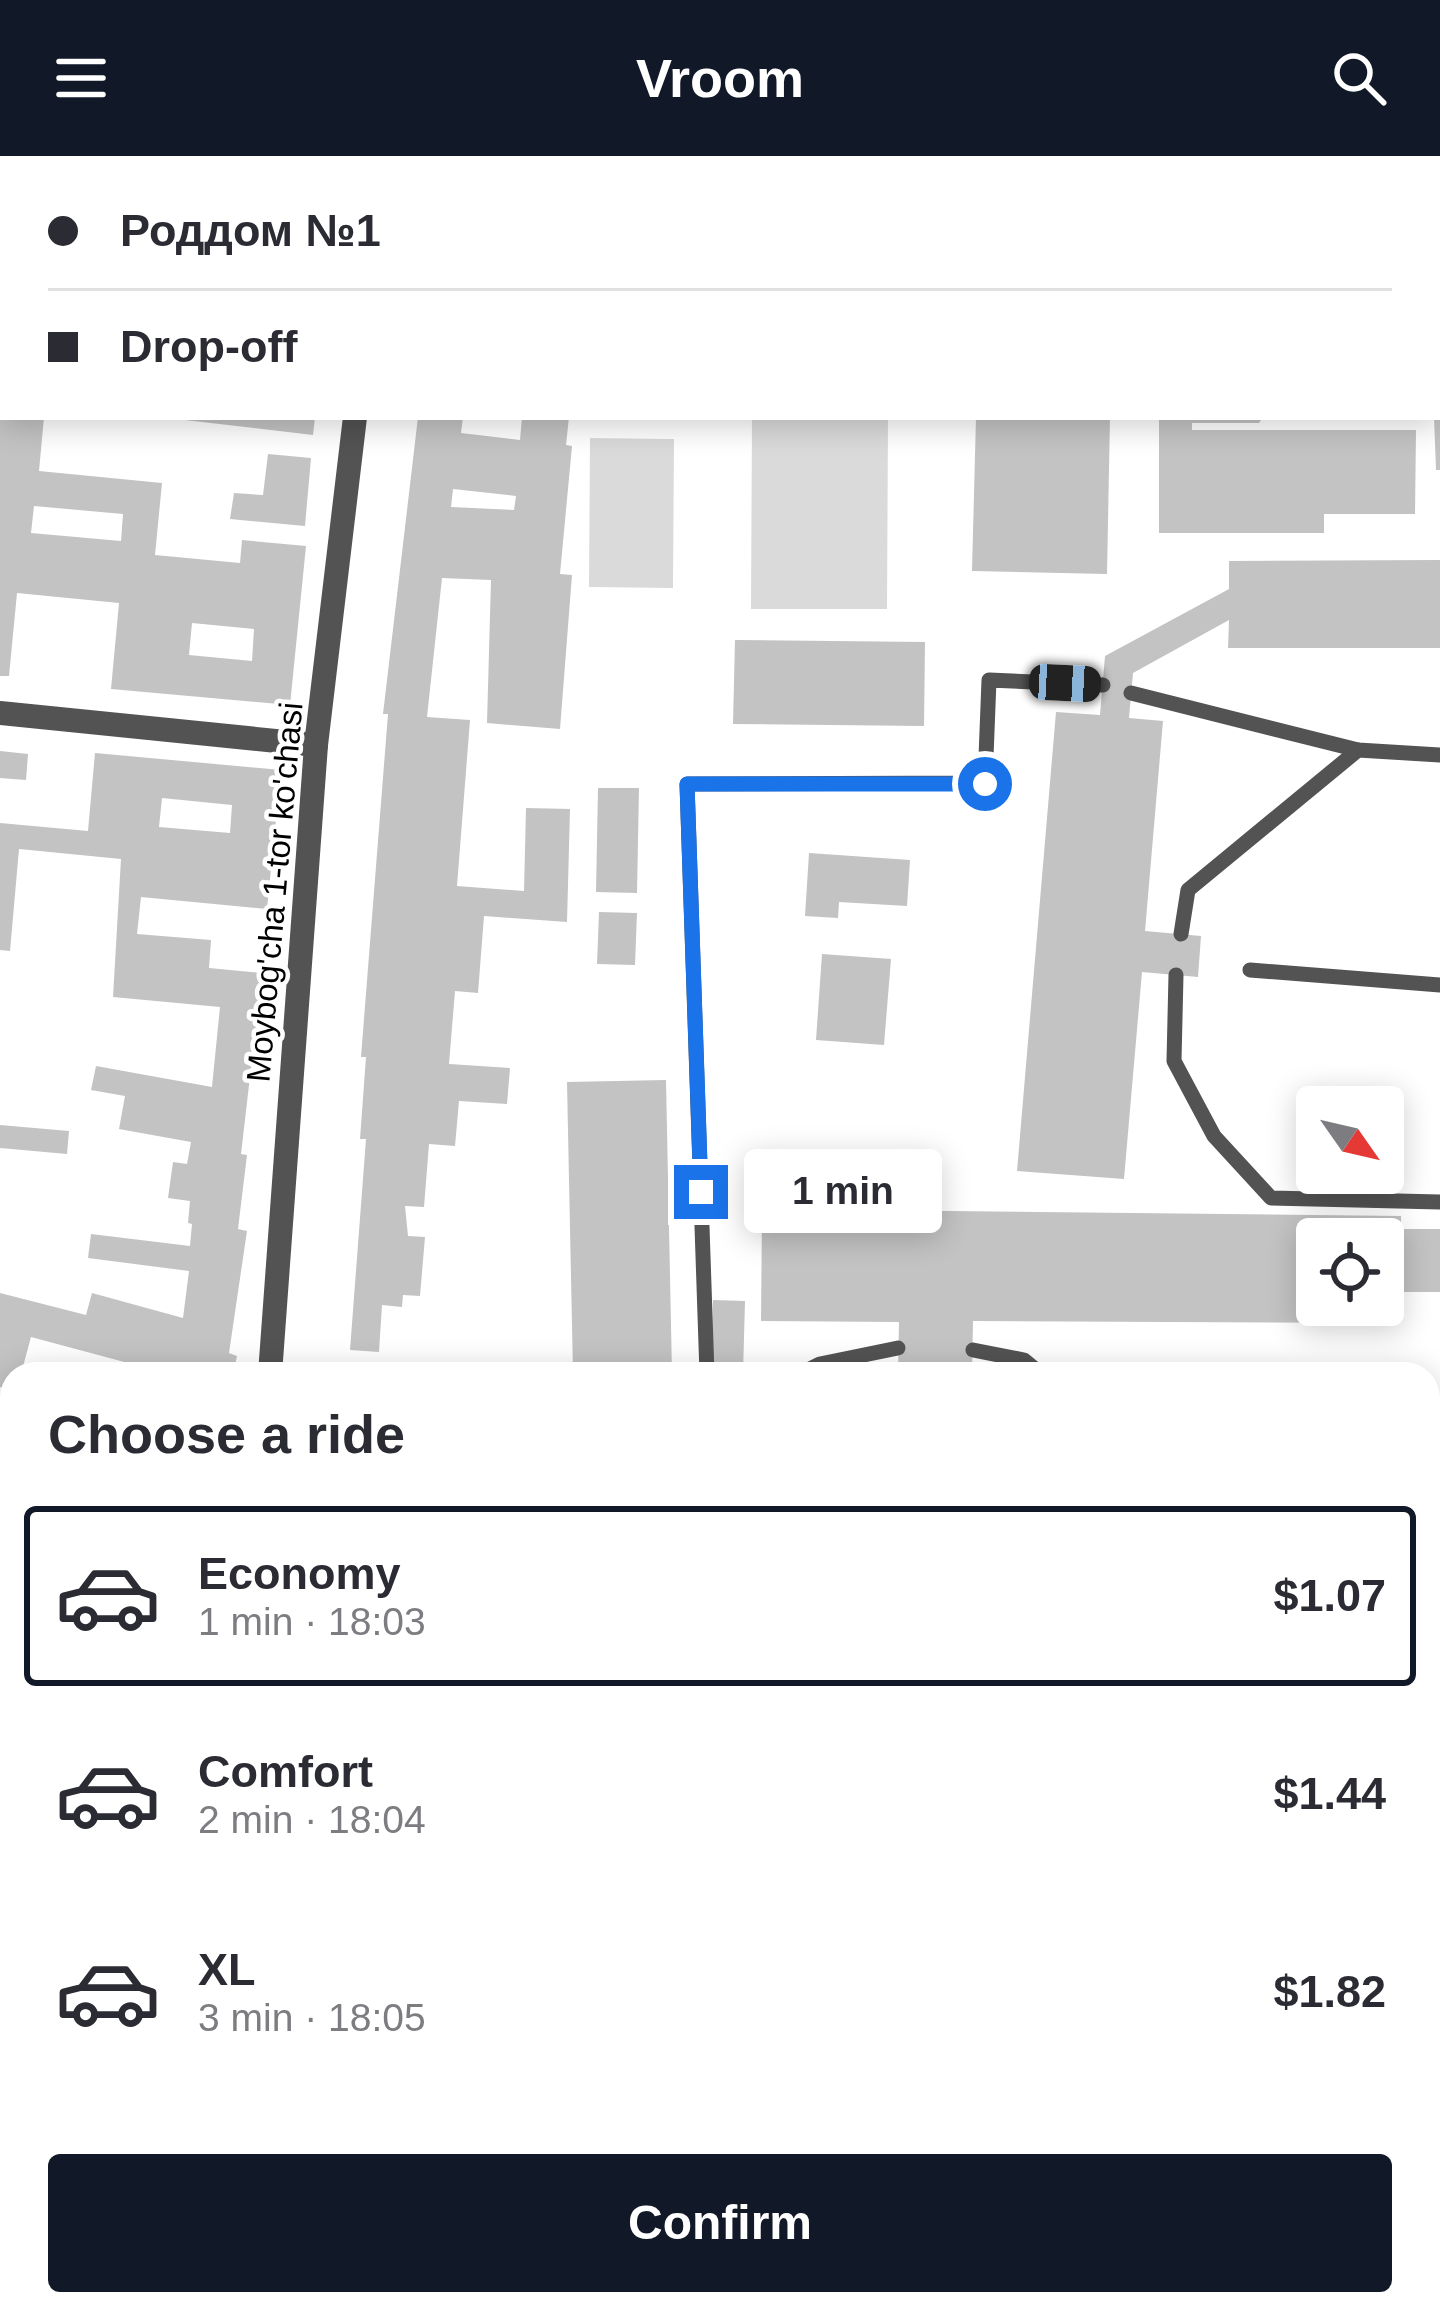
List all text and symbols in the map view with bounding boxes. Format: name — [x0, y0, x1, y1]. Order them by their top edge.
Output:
icon: menu — [48, 45, 114, 111]
icon: search — [1326, 45, 1392, 111]
text: Vroom — [636, 48, 804, 108]
text: Роддом №1 — [120, 205, 381, 256]
text: Drop-off — [120, 321, 297, 372]
car — [1028, 663, 1102, 703]
street label: Moybog'cha 1-tor ko'chasi — [239, 701, 310, 1084]
route start — [958, 757, 1012, 811]
north arrow — [1296, 1086, 1404, 1194]
map controls — [1296, 1086, 1404, 1326]
callout: 1 min — [743, 1150, 941, 1234]
route end — [674, 1165, 728, 1219]
text: 1 min — [792, 1169, 894, 1212]
button: locate — [1296, 1218, 1404, 1326]
text: Choose a ride — [48, 1404, 405, 1464]
icon: car — [54, 1542, 162, 1650]
text: Economy — [198, 1548, 401, 1599]
text: $1.07 — [1273, 1570, 1386, 1621]
text: 1 min · 18:03 — [198, 1600, 426, 1643]
icon: car — [54, 1740, 162, 1848]
text: Comfort — [198, 1746, 373, 1797]
text: $1.44 — [1273, 1768, 1386, 1819]
text: 2 min · 18:04 — [198, 1798, 426, 1841]
icon: car — [54, 1938, 162, 2046]
text: XL — [198, 1944, 256, 1995]
text: $1.82 — [1273, 1966, 1386, 2017]
text: 3 min · 18:05 — [198, 1996, 426, 2039]
button: Confirm — [48, 2154, 1392, 2292]

